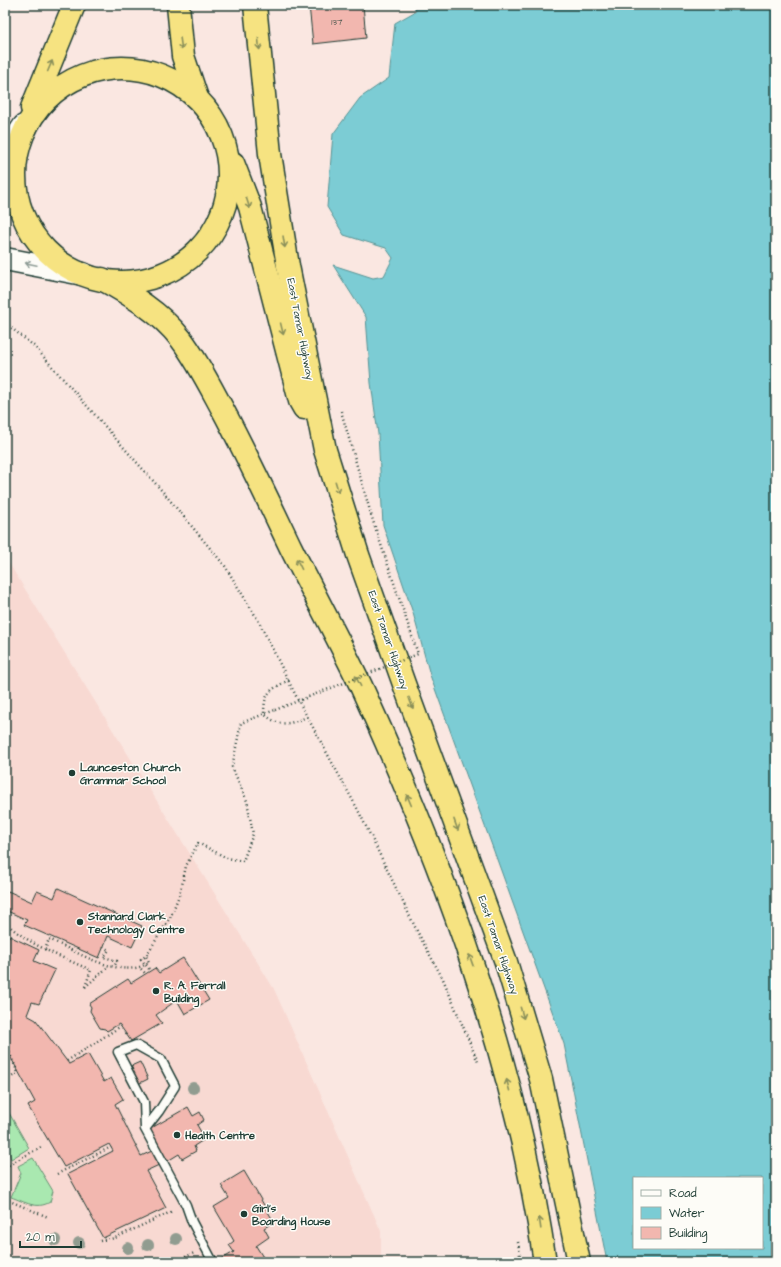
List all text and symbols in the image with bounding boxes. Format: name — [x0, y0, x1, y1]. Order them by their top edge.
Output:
house number: 137 — [331, 16, 343, 29]
one-way arrow — [177, 37, 185, 50]
one-way arrow — [255, 37, 262, 50]
one-way arrow — [47, 60, 54, 72]
one-way arrow — [245, 197, 253, 209]
one-way arrow — [280, 235, 288, 248]
one-way arrow — [25, 259, 38, 267]
street label: East Tamar Highway — [282, 277, 318, 382]
one-way arrow — [279, 322, 286, 335]
one-way arrow — [334, 481, 341, 494]
one-way arrow — [295, 559, 302, 571]
street label: East Tamar Highway — [364, 589, 412, 692]
one-way arrow — [354, 675, 361, 687]
one-way arrow — [407, 696, 415, 708]
place label: Launceston Church Grammar School — [80, 760, 181, 788]
marker: Launceston Church Grammar School — [67, 768, 77, 778]
one-way arrow — [405, 794, 413, 806]
one-way arrow — [453, 818, 460, 831]
street label: East Tamar Highway — [474, 894, 522, 997]
place label: Stannard Clark Technology Centre — [87, 909, 185, 939]
marker: Stannard Clark Technology Centre — [75, 917, 85, 927]
one-way arrow — [467, 954, 474, 967]
place label: R. A. Ferrall Building — [164, 978, 226, 1008]
marker: R. A. Ferrall Building — [151, 986, 161, 996]
one-way arrow — [519, 1007, 526, 1020]
one-way arrow — [503, 1078, 511, 1091]
place label: Health Centre — [184, 1128, 255, 1143]
marker: Health Centre — [172, 1130, 182, 1140]
legend — [633, 1177, 763, 1249]
text: Road — [669, 1185, 697, 1202]
place label: Girl's Boarding House — [252, 1201, 331, 1231]
text: Water — [669, 1205, 705, 1222]
marker: Girl's Boarding House — [239, 1209, 249, 1219]
one-way arrow — [536, 1217, 544, 1230]
scale bar — [20, 1223, 81, 1249]
text: Building — [669, 1225, 707, 1243]
text: 20 m — [26, 1229, 55, 1246]

